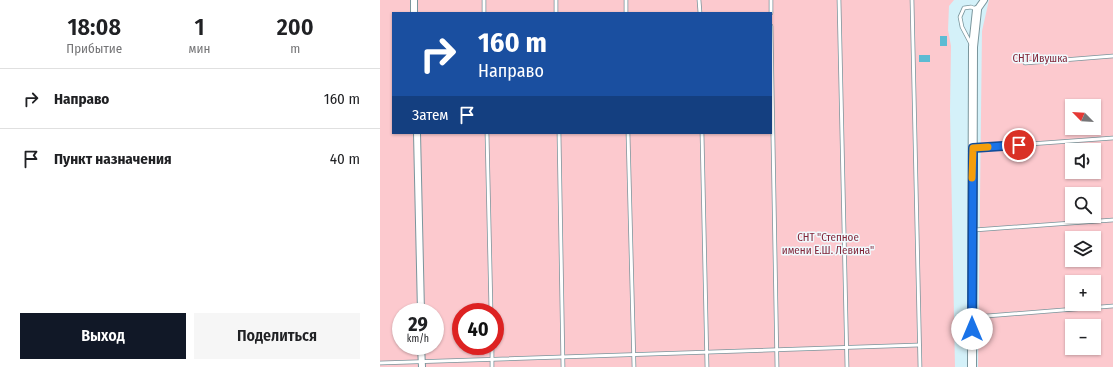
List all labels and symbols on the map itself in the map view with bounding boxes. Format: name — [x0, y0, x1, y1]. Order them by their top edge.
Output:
park label: СНТ Ивушка — [1012, 52, 1068, 65]
north arrow — [1065, 99, 1101, 135]
pin — [1002, 128, 1036, 162]
park label: СНТ "Степное имени Е.Ш. Левина" — [782, 231, 874, 257]
speed limit sign: 40 — [452, 303, 504, 355]
position arrow — [951, 308, 993, 350]

